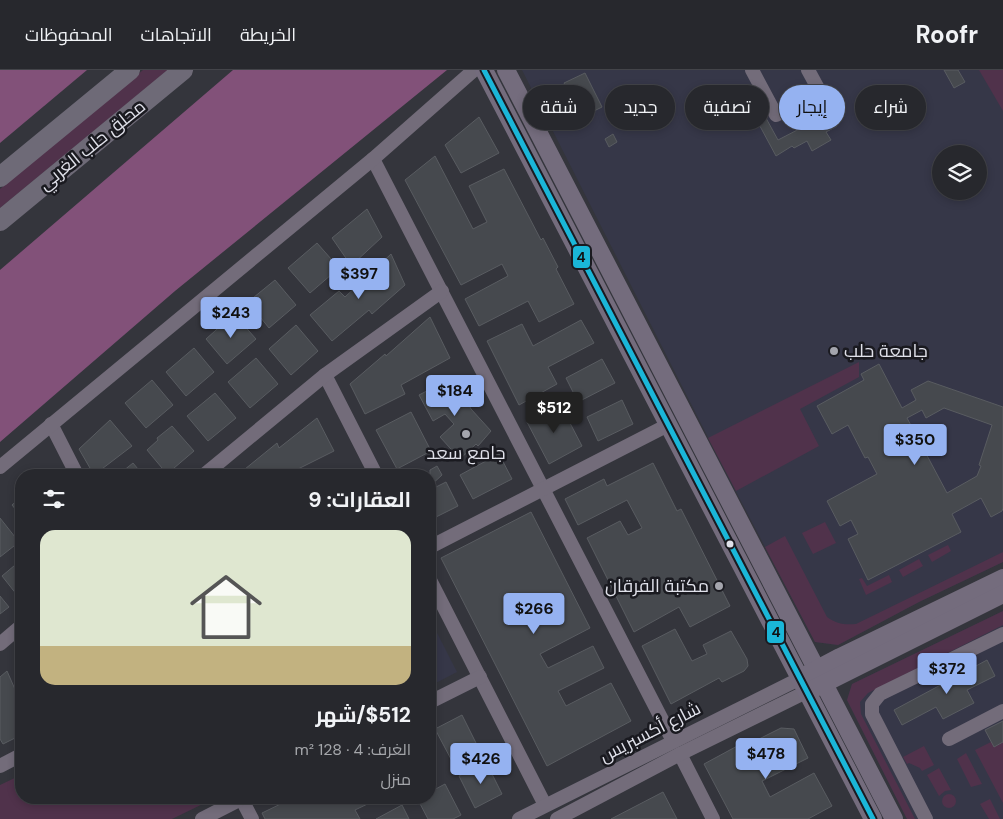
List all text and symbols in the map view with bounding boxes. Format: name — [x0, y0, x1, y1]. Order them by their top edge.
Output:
text: Roofr — [916, 19, 978, 50]
text: المحفوظات — [25, 23, 113, 47]
text: الاتجاهات — [141, 23, 212, 47]
text: الخريطة — [240, 23, 296, 47]
chip: شقة — [523, 85, 595, 130]
chip: جديد — [605, 85, 675, 130]
chip: تصفية — [685, 85, 769, 130]
chip: إيجار — [779, 85, 845, 130]
chip: شراء — [855, 85, 926, 130]
street label: محلق حلب الغربي — [33, 94, 152, 197]
map controls — [932, 145, 987, 200]
button: layers — [932, 145, 987, 200]
line badge: 4 — [572, 245, 591, 269]
text: 4 — [576, 248, 586, 266]
pin: $397 — [329, 258, 389, 300]
text: $397 — [340, 263, 378, 284]
pin: $243 — [201, 296, 261, 339]
text: $243 — [212, 302, 250, 323]
place label: جامعة حلب — [844, 339, 928, 363]
marker: جامعة حلب — [828, 345, 840, 357]
pin: $184 — [425, 374, 485, 417]
text: $184 — [437, 380, 473, 401]
pin: $512 — [524, 392, 584, 434]
text: $512 — [537, 397, 571, 418]
pin: $350 — [885, 424, 945, 466]
marker: جامع سعد — [460, 428, 472, 440]
text: $350 — [895, 429, 935, 450]
place label: جامع سعد — [427, 441, 505, 465]
icon: filters — [40, 485, 68, 513]
text: العقارات: 9 — [308, 486, 411, 514]
unlabelled marker — [725, 539, 735, 549]
icon: home — [181, 562, 271, 652]
place label: مكتبة الفرقان — [605, 574, 709, 598]
marker: مكتبة الفرقان — [713, 580, 725, 592]
pin: $266 — [504, 592, 564, 635]
text: $266 — [514, 598, 554, 619]
line badge: 4 — [766, 620, 785, 644]
text: 4 — [771, 623, 781, 641]
pin: $372 — [917, 652, 977, 695]
text: $372 — [929, 658, 965, 679]
street label: شارع أكسبريس — [595, 696, 705, 768]
text: $512/شهر — [315, 701, 411, 729]
pin: $478 — [736, 738, 796, 780]
text: الغرف: 4 · 128 m² — [294, 739, 411, 760]
pin: $426 — [451, 742, 511, 785]
text: $478 — [747, 743, 785, 764]
text: $426 — [461, 748, 501, 769]
text: منزل — [381, 769, 411, 790]

